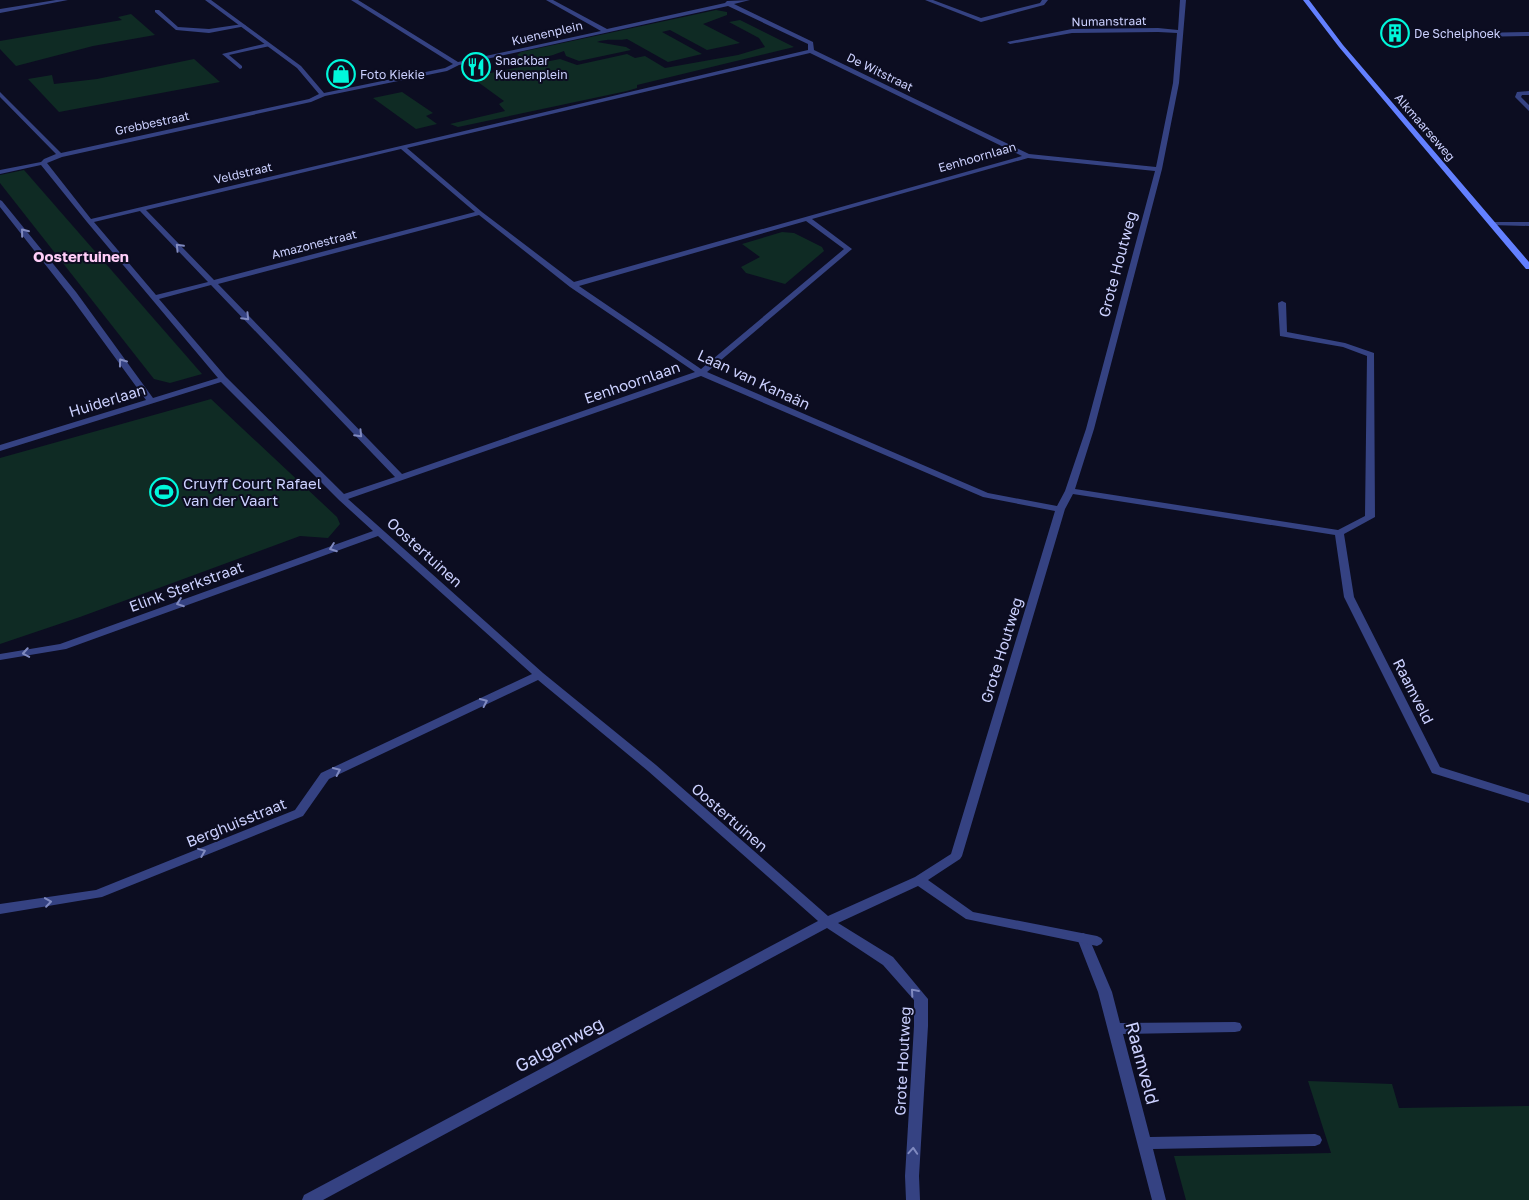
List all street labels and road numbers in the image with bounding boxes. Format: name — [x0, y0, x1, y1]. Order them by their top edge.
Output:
street label: Numanstraat — [1071, 13, 1147, 29]
street label: Kuenenplein — [510, 18, 584, 48]
street label: De Witstraat — [844, 50, 916, 95]
street label: Alkmaarseweg — [1392, 90, 1458, 164]
street label: Grebbestraat — [113, 108, 191, 138]
street label: Eenhoornlaan — [936, 139, 1018, 175]
street label: Veldstraat — [212, 159, 274, 187]
street label: Grote Houtweg — [1094, 209, 1140, 319]
street label: Amazonestraat — [270, 226, 358, 262]
street label: Laan van Kanaän — [695, 345, 813, 413]
street label: Eenhoornlaan — [582, 357, 682, 407]
street label: Huiderlaan — [66, 380, 148, 420]
street label: Oostertuinen — [384, 513, 466, 591]
street label: Elink Sterkstraat — [126, 557, 246, 615]
street label: Grote Houtweg — [976, 595, 1026, 705]
street label: Raamveld — [1390, 655, 1438, 727]
street label: Oostertuinen — [688, 779, 772, 855]
street label: Berghuisstraat — [183, 794, 289, 850]
street label: Grote Houtweg — [890, 1006, 914, 1116]
street label: Galgenweg — [511, 1012, 607, 1076]
street label: Raamveld — [1121, 1019, 1165, 1107]

